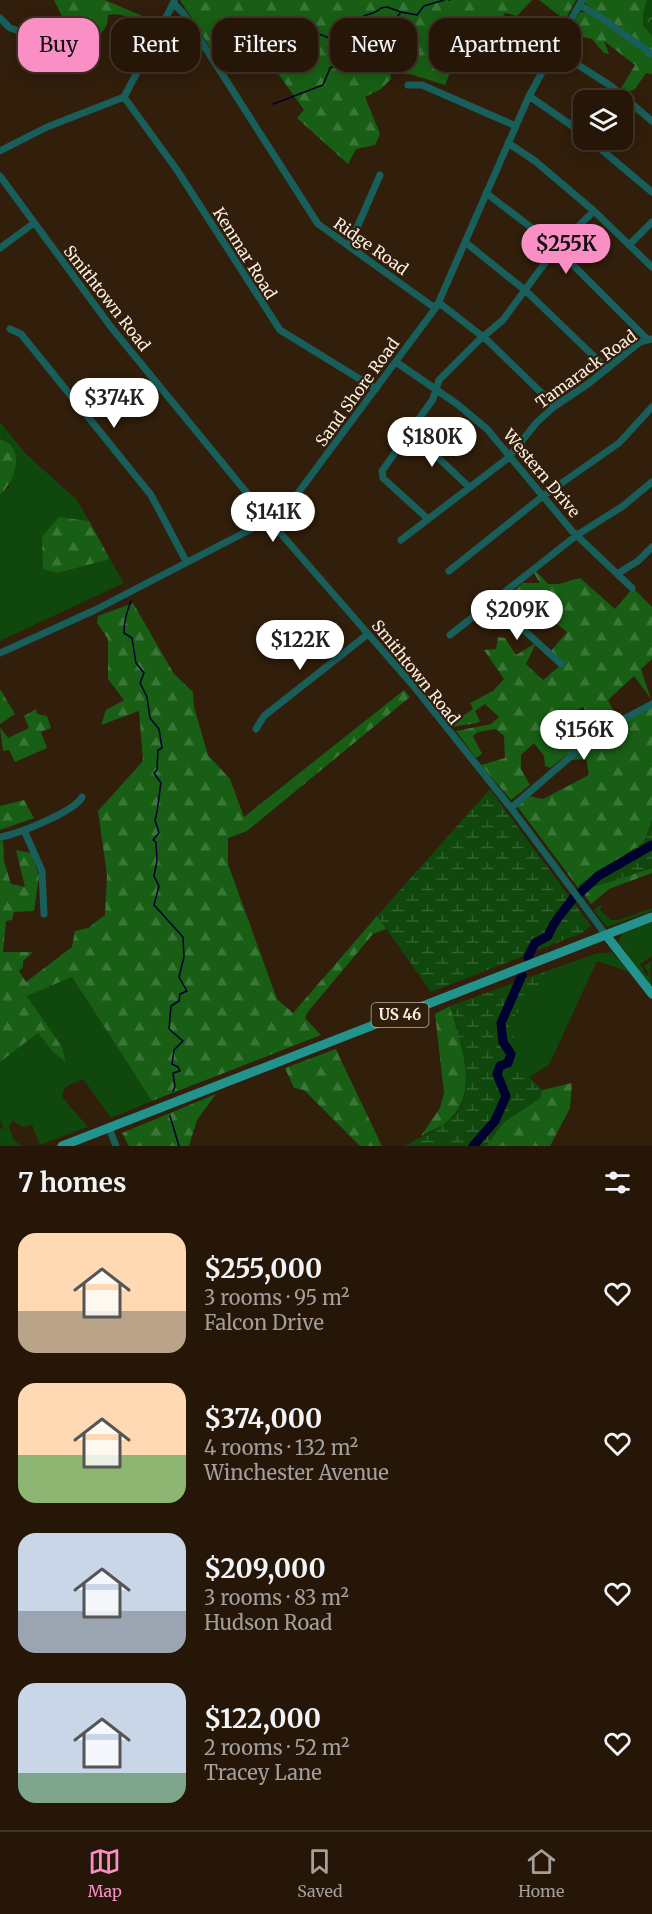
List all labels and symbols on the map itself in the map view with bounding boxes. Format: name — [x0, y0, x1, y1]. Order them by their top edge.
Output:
street label: Kenmar Road — [209, 203, 281, 303]
street label: Ridge Road — [330, 213, 412, 279]
pin: $255K — [524, 224, 608, 275]
street label: Smithtown Road — [59, 241, 155, 355]
street label: Tamarack Road — [531, 325, 641, 412]
street label: Sand Shore Road — [311, 333, 403, 450]
pin: $374K — [72, 378, 156, 429]
pin: $180K — [390, 417, 474, 468]
street label: Western Drive — [499, 424, 585, 521]
pin: $141K — [231, 492, 315, 543]
pin: $209K — [475, 590, 559, 641]
street label: Smithtown Road — [368, 616, 465, 729]
pin: $122K — [258, 620, 342, 671]
pin: $156K — [542, 710, 626, 761]
road number: US 46 — [372, 1003, 428, 1027]

